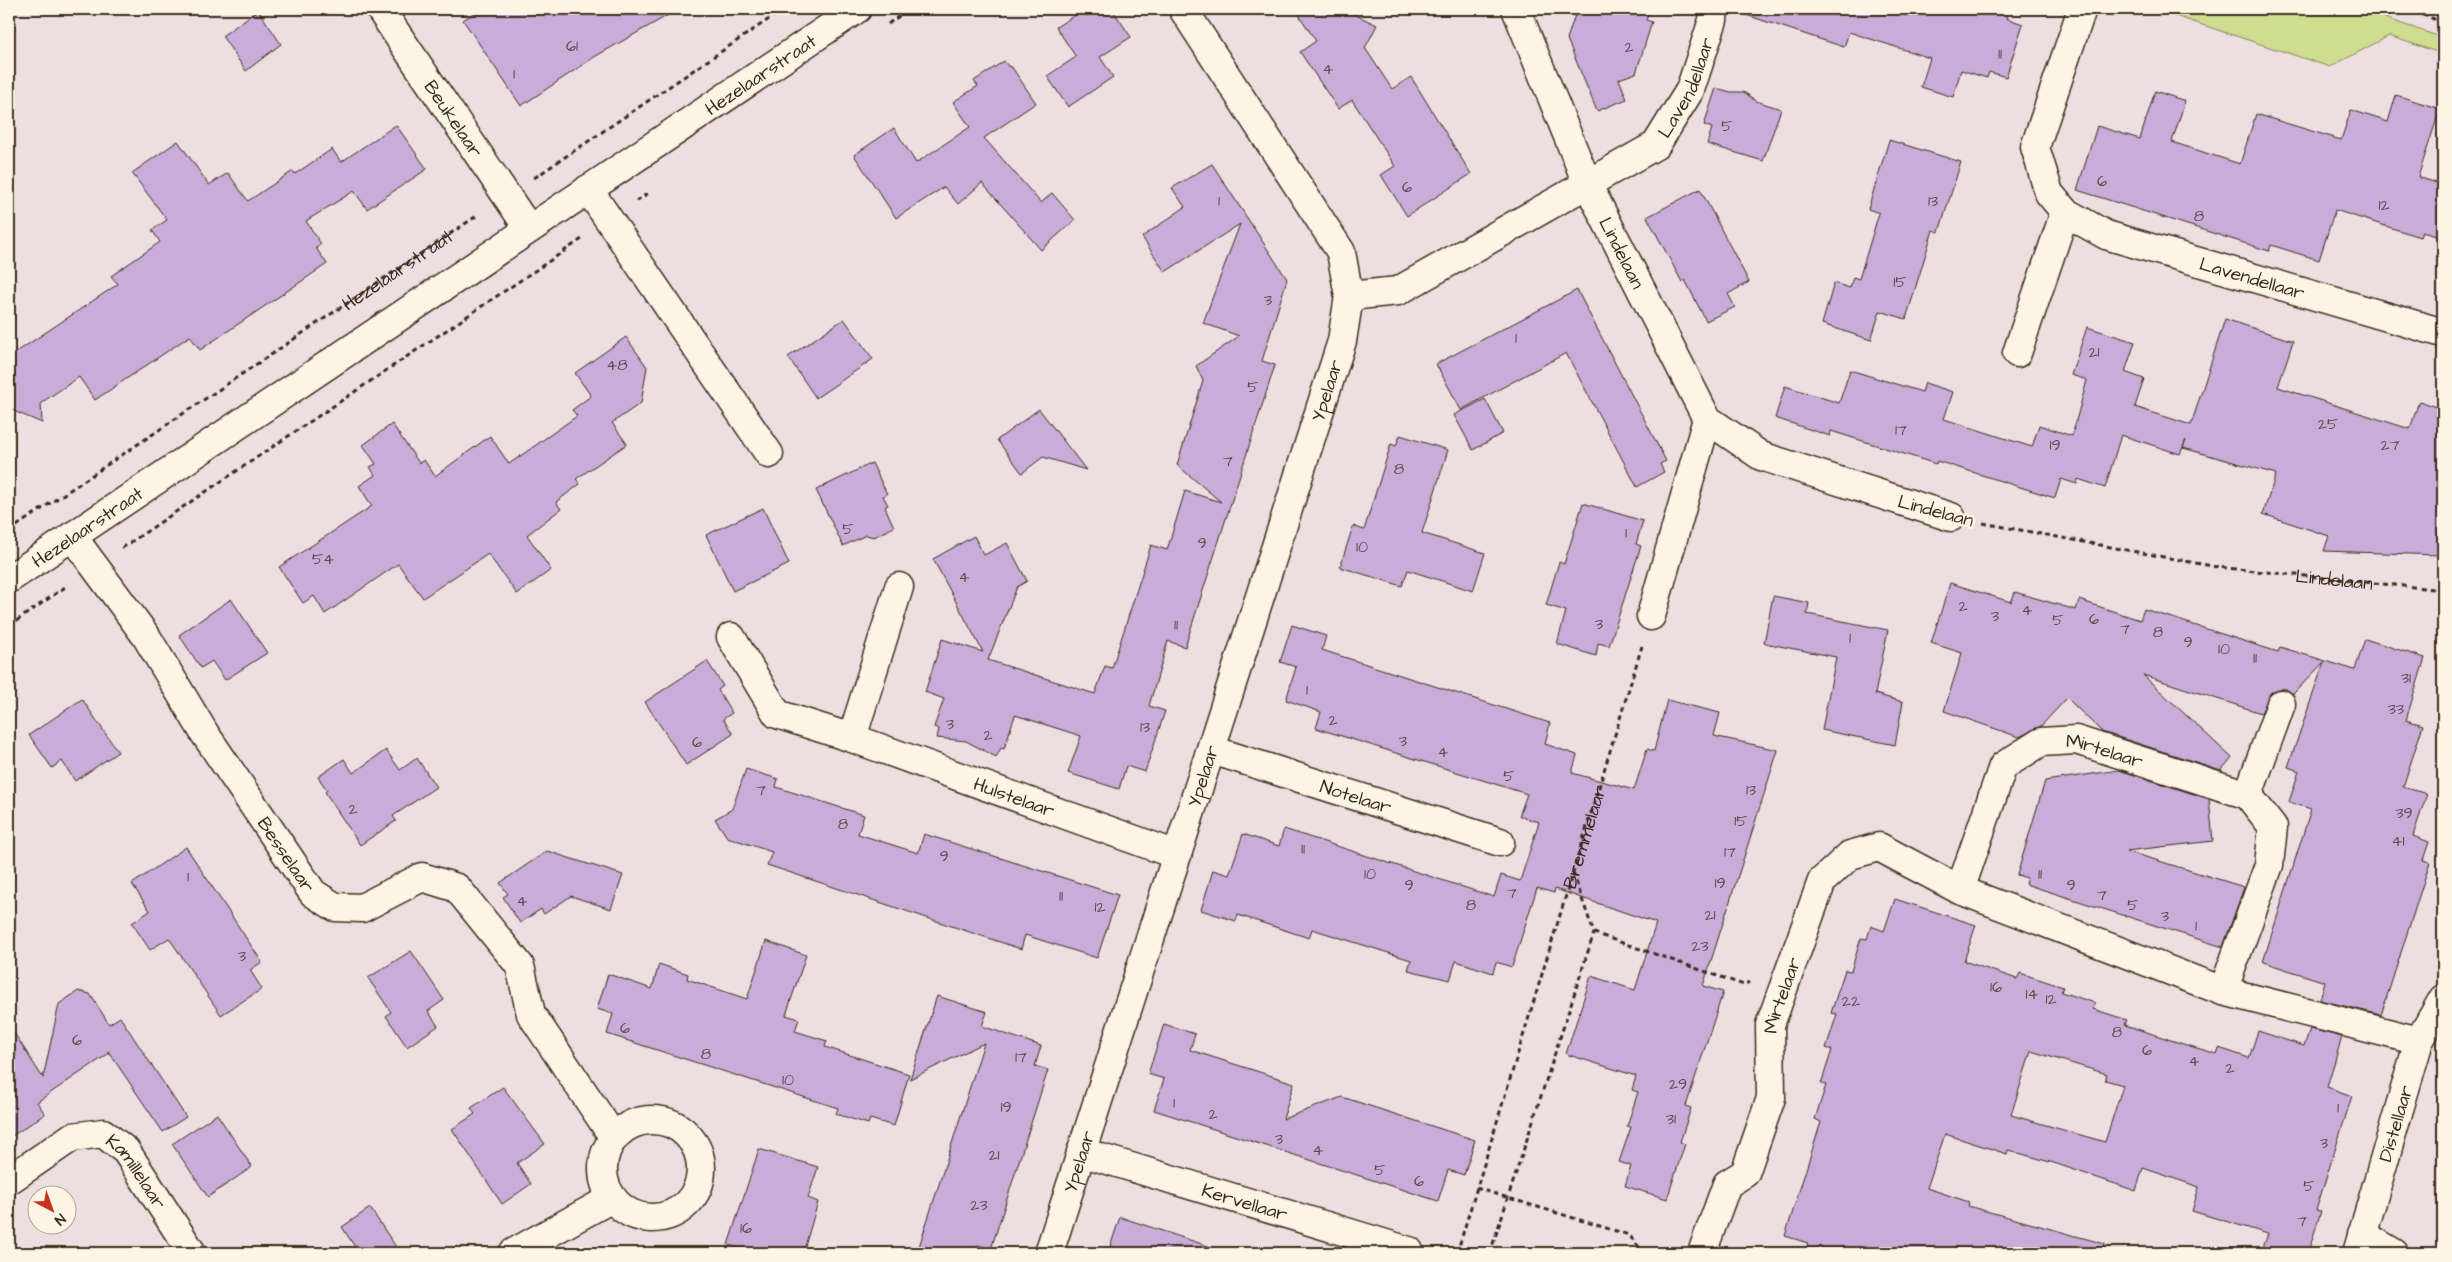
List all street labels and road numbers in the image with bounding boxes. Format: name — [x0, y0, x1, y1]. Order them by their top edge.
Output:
street label: Hezelaarstraat — [700, 28, 822, 123]
street label: Lavendellaar — [1652, 34, 1722, 143]
street label: Beukelaar — [417, 75, 489, 164]
street label: Lindelaan — [1591, 213, 1651, 294]
street label: Hezelaarstraat — [337, 223, 459, 318]
street label: Lavendellaar — [2196, 251, 2308, 307]
street label: Ypelaar — [1305, 356, 1350, 425]
street label: Hezelaarstraat — [27, 480, 149, 575]
street label: Lindelaan — [1895, 488, 1976, 535]
street label: Lindelaan — [2294, 563, 2374, 598]
street label: Mirtelaar — [2065, 728, 2147, 776]
street label: Ypelaar — [1181, 741, 1226, 811]
street label: Hulstelaar — [970, 771, 1059, 825]
street label: Notelaar — [1316, 773, 1395, 822]
street label: Bremmelaar — [1557, 782, 1614, 892]
street label: Besselaar — [250, 812, 321, 899]
street label: Mirtelaar — [1758, 953, 1809, 1034]
street label: Distellaar — [2372, 1082, 2420, 1165]
street label: Ypelaar — [1057, 1127, 1103, 1197]
street label: Kamillelaar — [100, 1128, 172, 1215]
street label: Kervellaar — [1198, 1177, 1291, 1229]

